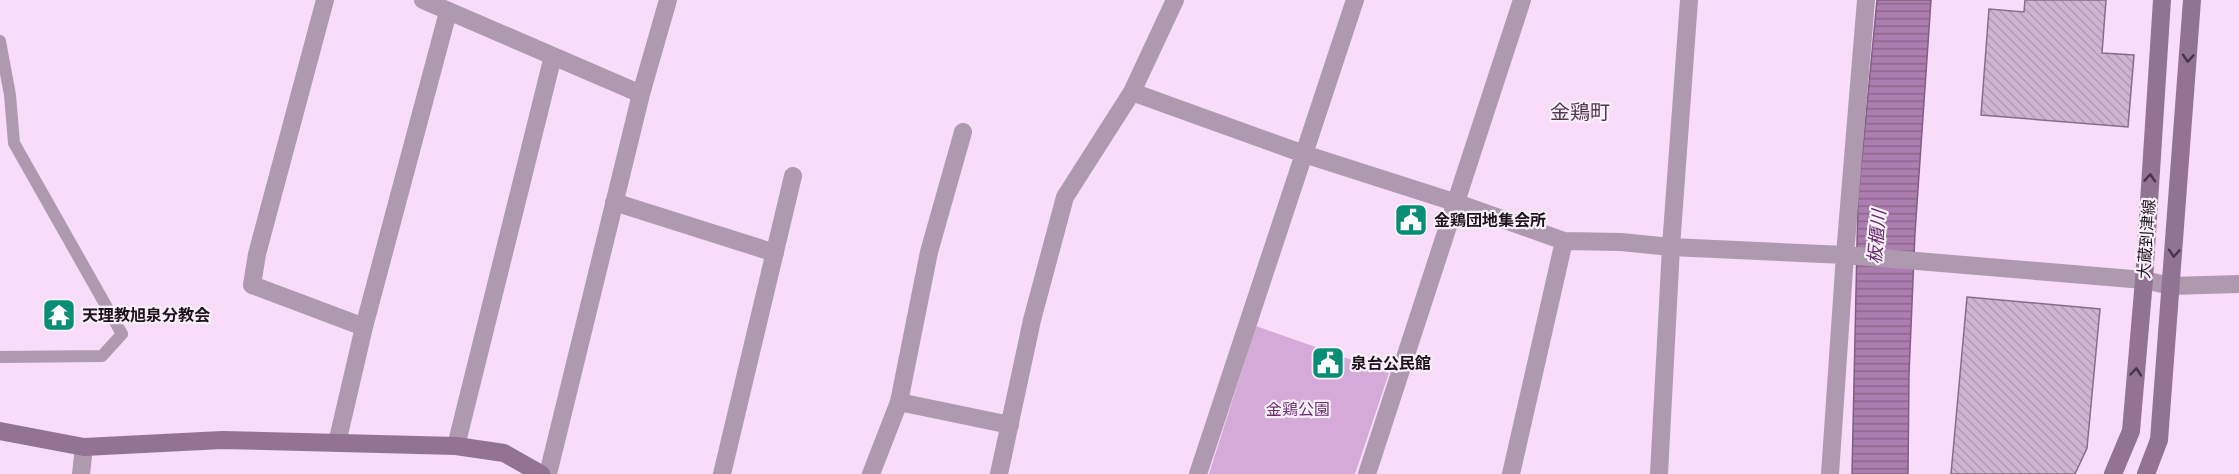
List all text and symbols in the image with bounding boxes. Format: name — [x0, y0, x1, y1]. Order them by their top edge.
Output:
one-way arrow — [2181, 54, 2194, 63]
district label: 金鶏町 — [1550, 100, 1610, 124]
one-way arrow — [2144, 173, 2157, 182]
street label: 大蔵到津線 — [2134, 198, 2159, 280]
public building icon: 金鶏団地集会所 — [1393, 202, 1429, 238]
water label: 板櫃川 — [1864, 207, 1889, 265]
place label: 金鶏団地集会所 — [1434, 211, 1546, 230]
one-way arrow — [2167, 248, 2180, 257]
temple icon: 天理教旭泉分教会 — [41, 297, 77, 333]
place label: 天理教旭泉分教会 — [82, 306, 210, 325]
public building icon: 泉台公民館 — [1310, 345, 1346, 381]
place label: 泉台公民館 — [1351, 354, 1431, 373]
one-way arrow — [2129, 368, 2142, 377]
park label: 金鶏公園 — [1266, 400, 1330, 419]

